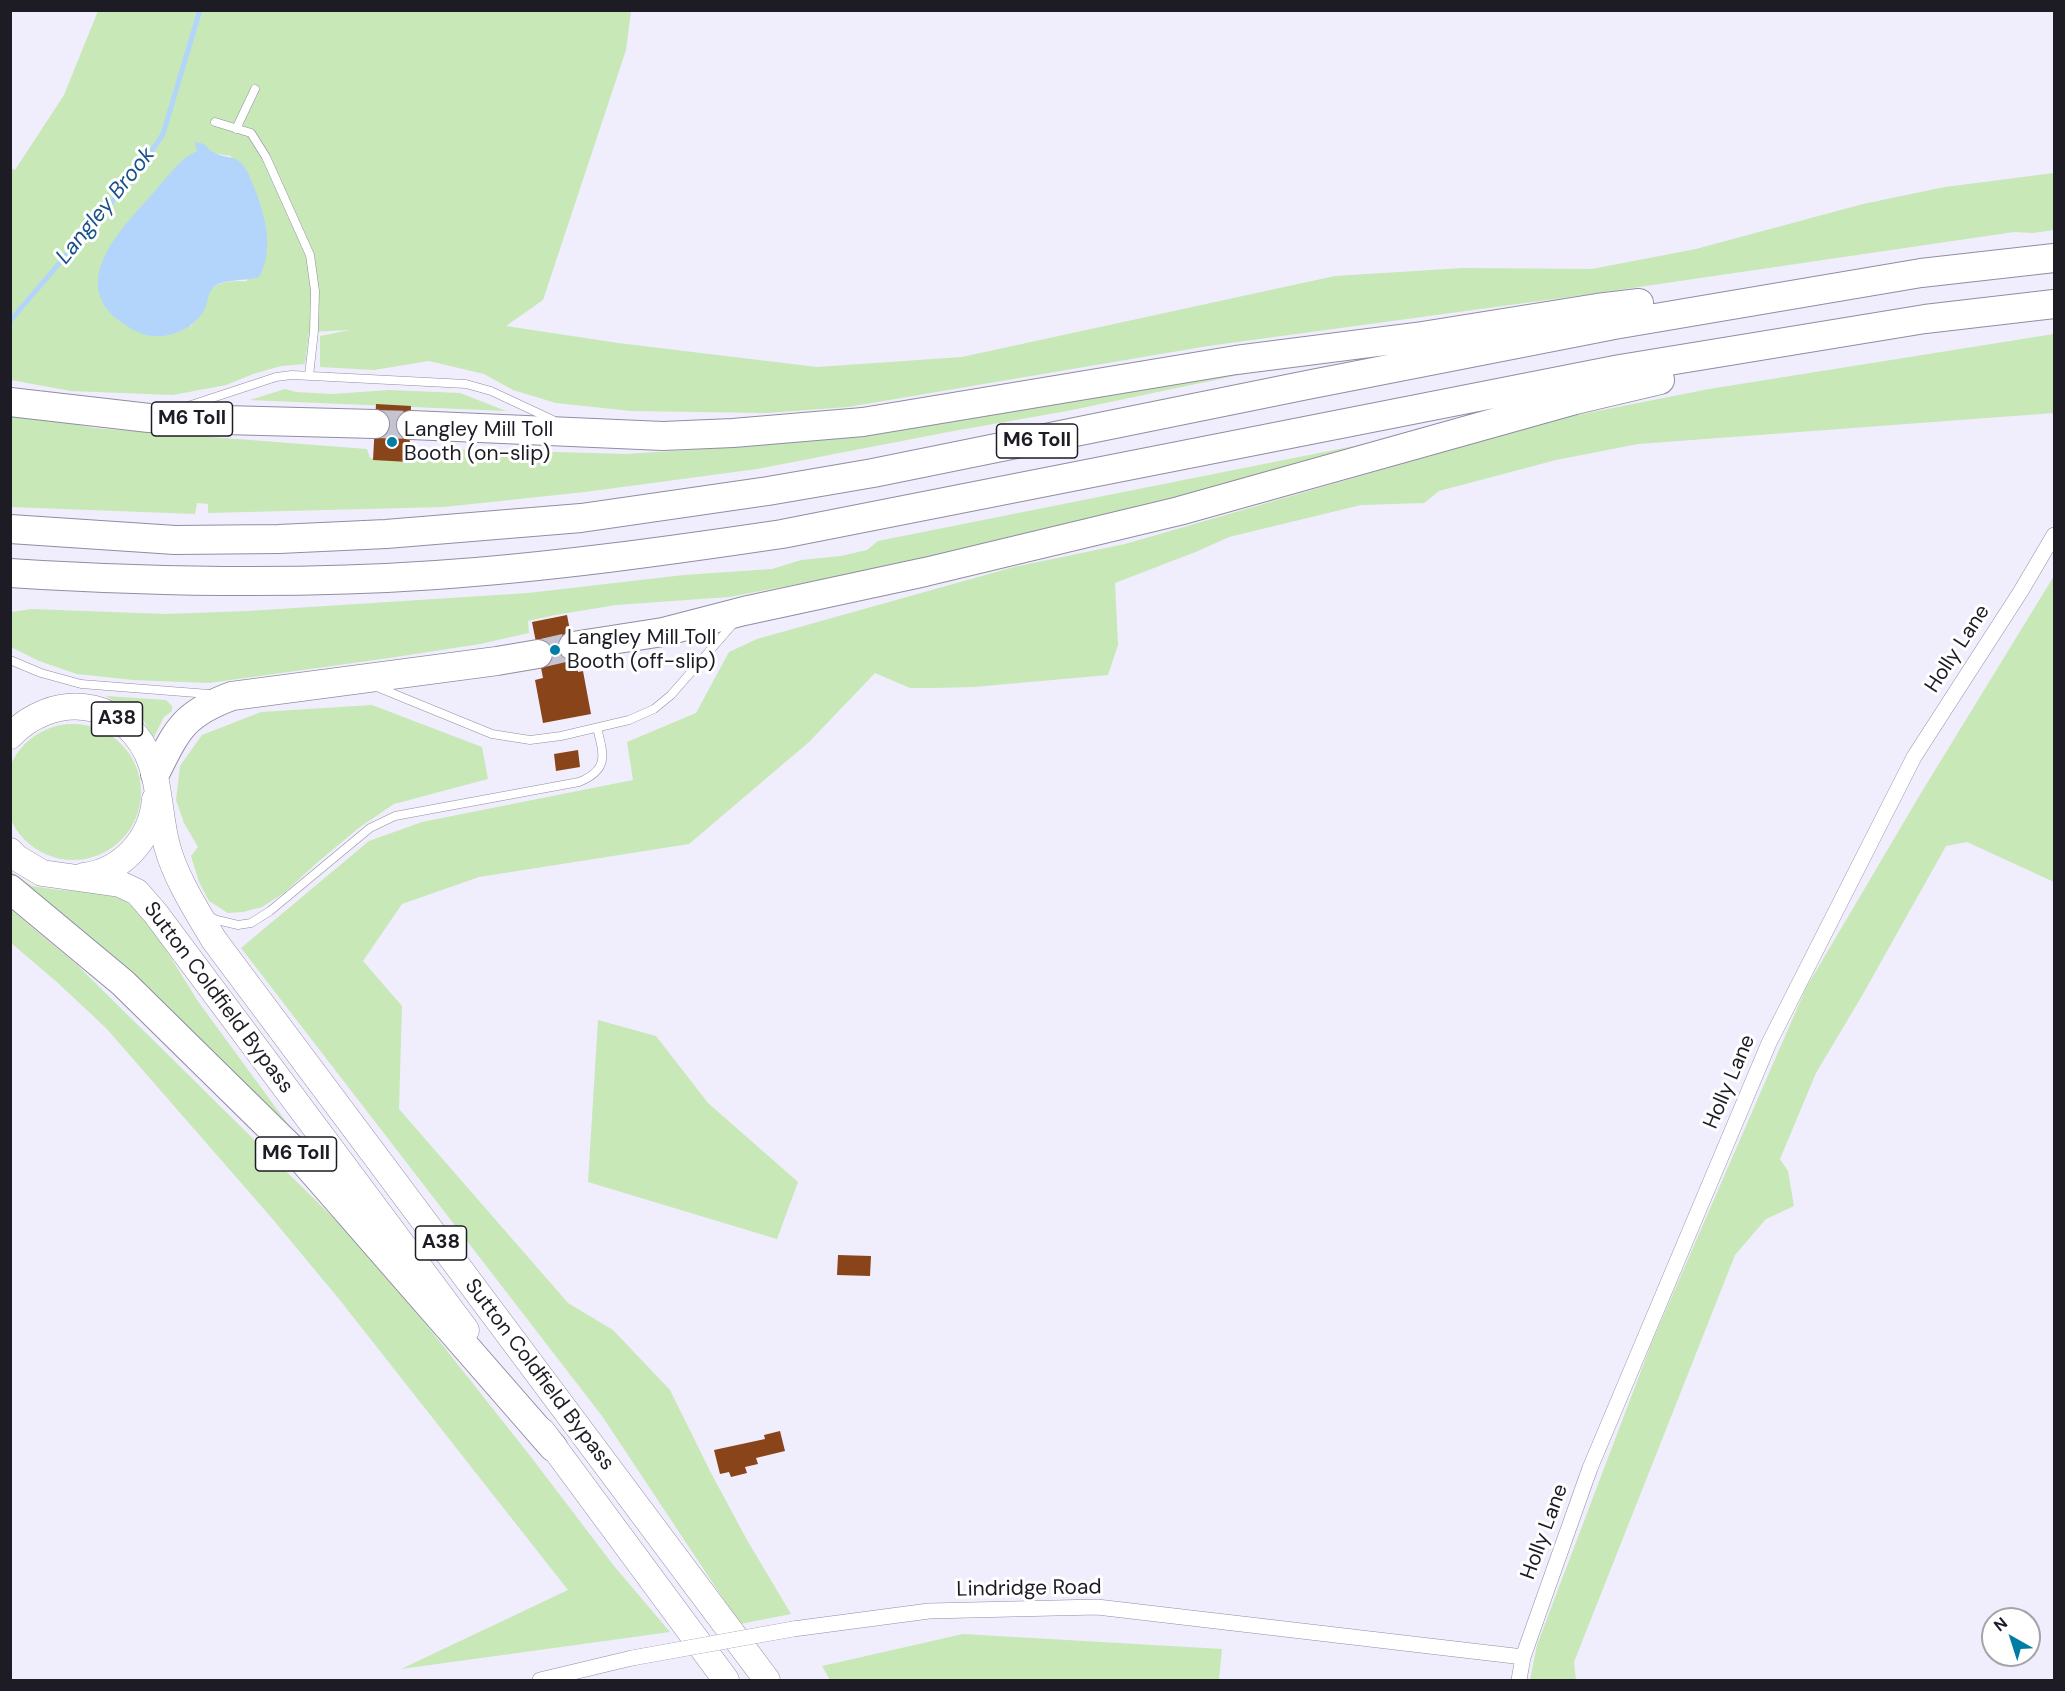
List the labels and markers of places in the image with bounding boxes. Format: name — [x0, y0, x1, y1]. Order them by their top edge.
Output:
place label: Langley Mill Toll Booth (on-slip) — [404, 417, 553, 467]
marker: Langley Mill Toll Booth (on-slip) — [385, 435, 399, 449]
place label: Langley Mill Toll Booth (off-slip) — [567, 625, 716, 675]
marker: Langley Mill Toll Booth (off-slip) — [548, 643, 562, 657]

